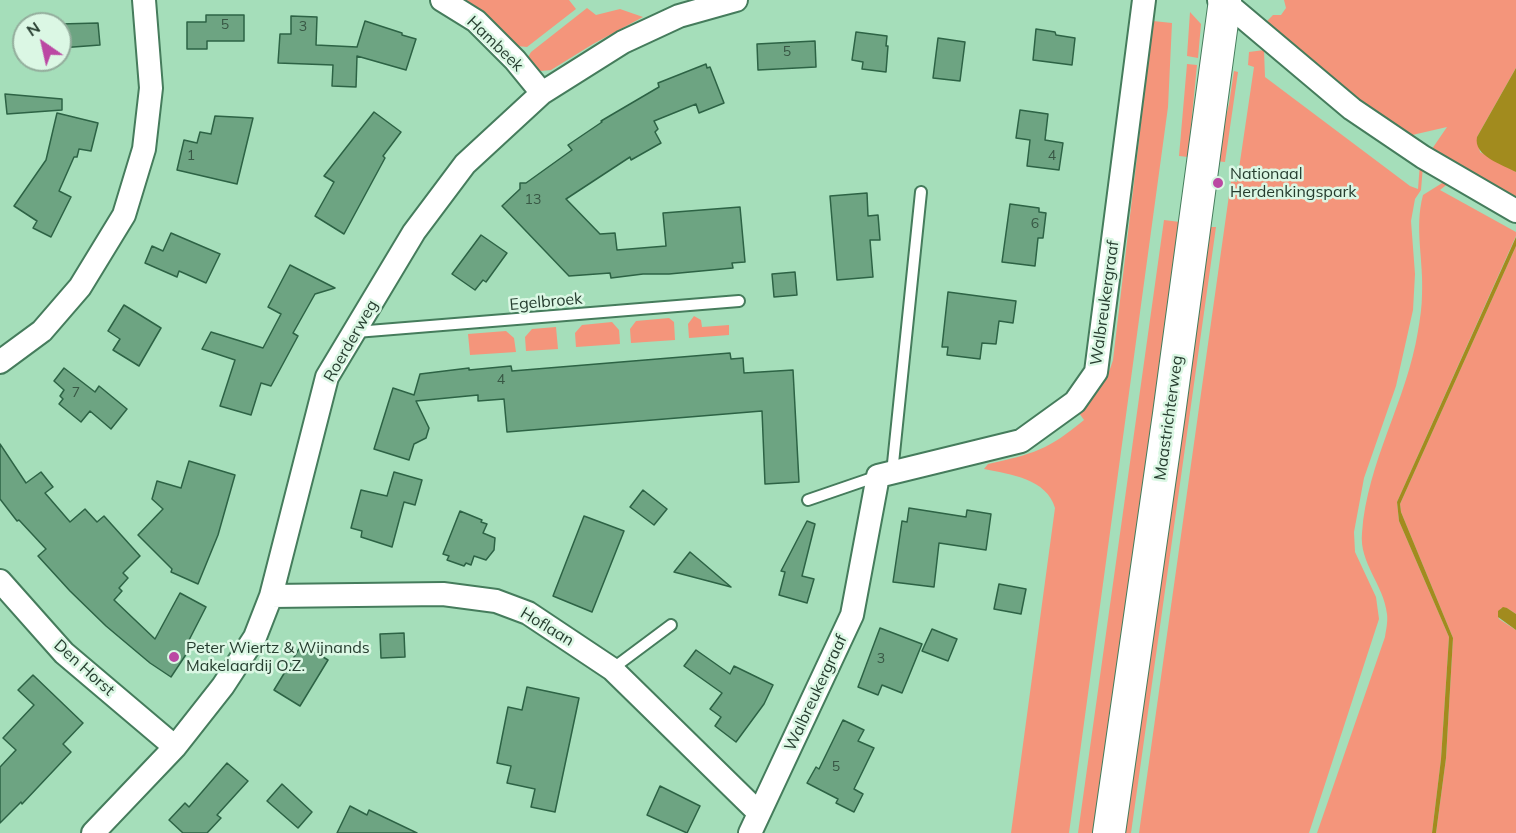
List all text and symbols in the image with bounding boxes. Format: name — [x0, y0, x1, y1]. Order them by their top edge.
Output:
north arrow — [12, 12, 72, 72]
street label: Hambeek — [463, 12, 527, 76]
text: N — [22, 17, 44, 40]
house number: 5 — [221, 17, 229, 33]
house number: 3 — [299, 19, 307, 35]
house number: 5 — [783, 44, 791, 60]
house number: 1 — [187, 148, 195, 164]
house number: 4 — [1048, 148, 1056, 164]
place label: Nationaal Herdenkingspark — [1230, 164, 1357, 202]
marker: Nationaal Herdenkingspark — [1211, 176, 1225, 190]
house number: 13 — [525, 192, 541, 208]
house number: 6 — [1031, 216, 1039, 232]
street label: Walbreukergraaf — [1087, 239, 1123, 367]
street label: Egelbroek — [509, 289, 583, 315]
street label: Roerderweg — [320, 297, 382, 385]
street label: Maastrichterweg — [1151, 354, 1187, 482]
house number: 4 — [497, 372, 505, 388]
house number: 7 — [72, 385, 80, 401]
street label: Hoflaan — [517, 604, 577, 650]
street label: Walbreukergraaf — [781, 632, 851, 754]
street label: Den Horst — [50, 636, 118, 700]
place label: Peter Wiertz & Wijnands Makelaardij O.Z. — [186, 638, 370, 676]
marker: Peter Wiertz & Wijnands Makelaardij O.Z. — [167, 650, 181, 664]
house number: 3 — [877, 651, 885, 667]
house number: 5 — [832, 759, 840, 775]

